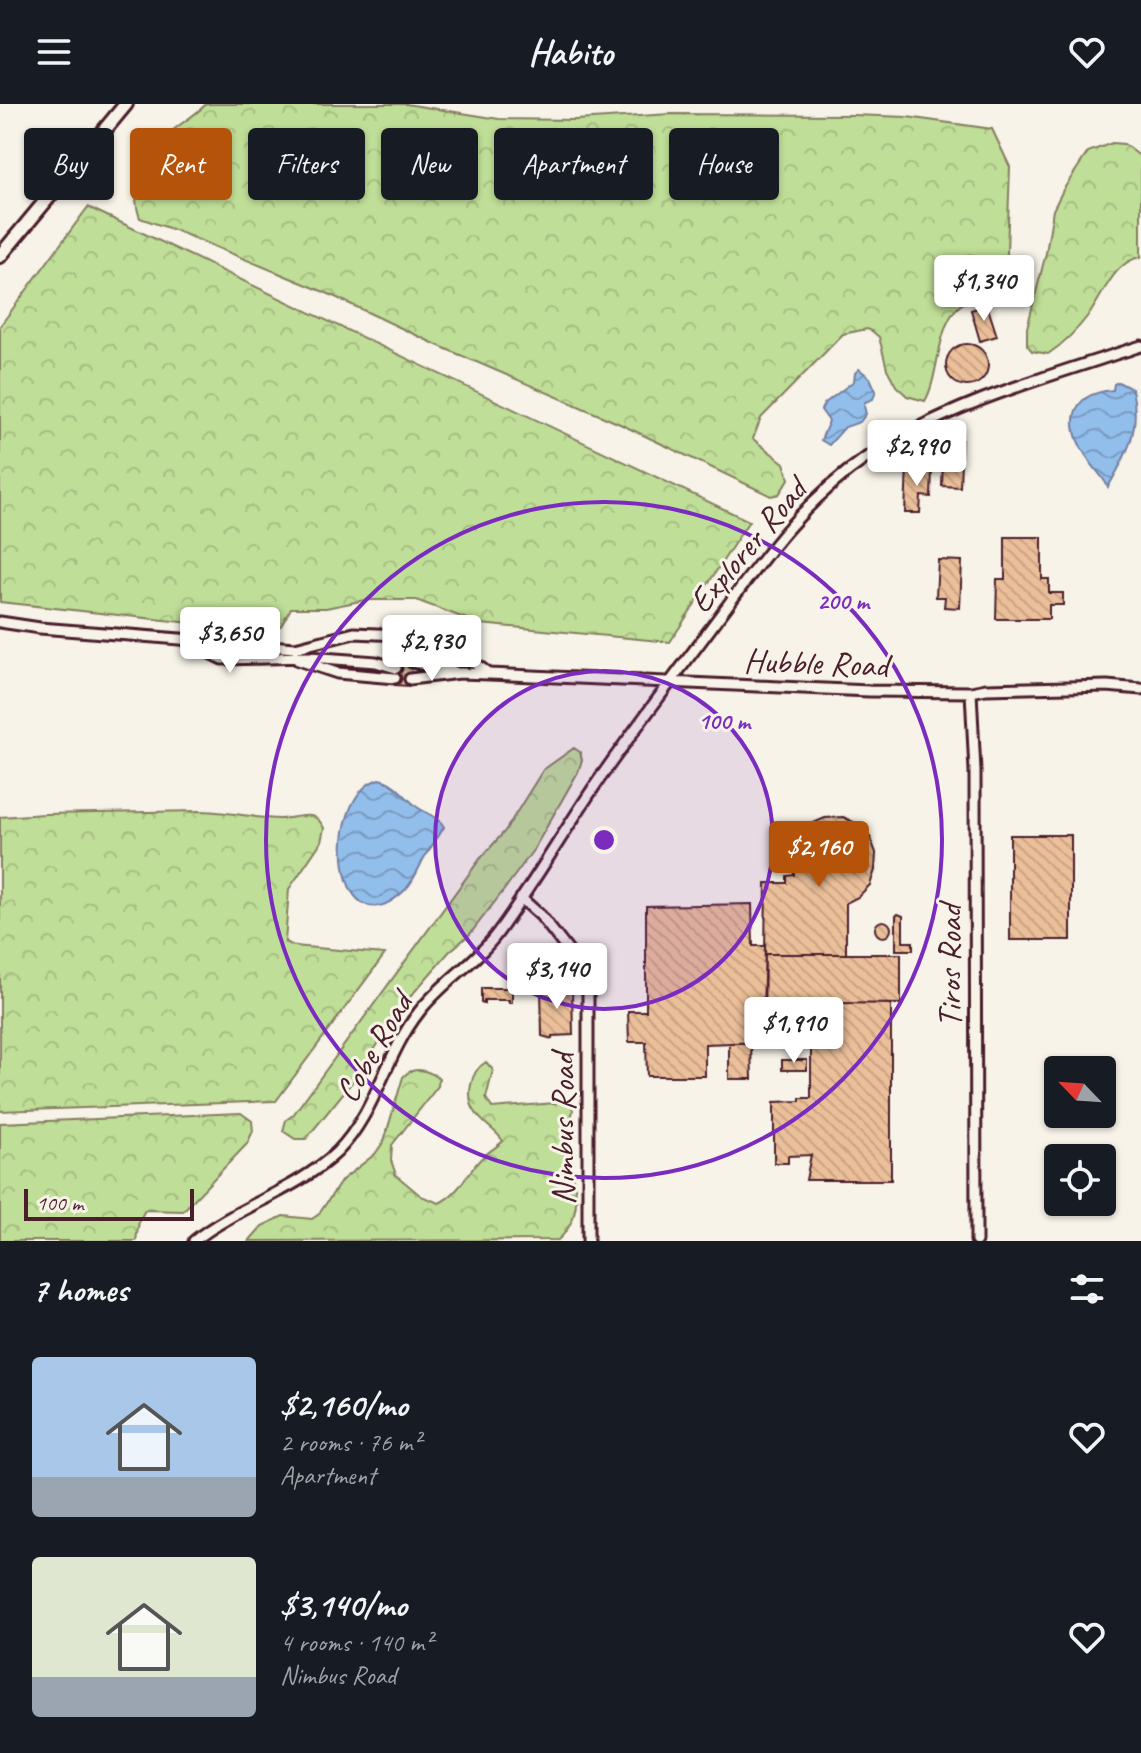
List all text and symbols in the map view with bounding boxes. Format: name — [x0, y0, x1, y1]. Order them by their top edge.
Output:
text: Habito — [528, 29, 613, 75]
icon: menu — [32, 30, 76, 74]
icon: heart — [1065, 30, 1109, 74]
chip: Buy — [24, 128, 114, 200]
chip: Rent — [130, 128, 232, 200]
chip: Filters — [248, 128, 365, 200]
chip: New — [381, 128, 478, 200]
chip: Apartment — [494, 128, 653, 200]
chip: House — [669, 128, 779, 200]
pin: $1,340 — [919, 255, 1049, 323]
text: $1,340 — [952, 264, 1016, 297]
pin: $2,990 — [852, 420, 982, 488]
text: $2,990 — [885, 429, 949, 462]
street label: Explorer Road — [679, 466, 819, 621]
text: 200 m — [817, 586, 871, 616]
pin: $3,650 — [165, 607, 295, 675]
pin: $2,930 — [367, 615, 497, 683]
text: $3,650 — [198, 616, 262, 649]
text: $2,930 — [400, 624, 464, 657]
street label: Hubble Road — [743, 638, 893, 687]
text: 100 m — [698, 706, 752, 736]
pin: $2,160 — [754, 821, 884, 889]
centre of rings — [590, 826, 618, 854]
text: $2,160 — [787, 830, 851, 863]
street label: Tiros Road — [928, 900, 971, 1028]
pin: $3,140 — [492, 943, 622, 1011]
text: $3,140 — [525, 952, 589, 985]
street label: Cobe Road — [325, 980, 425, 1110]
pin: $1,910 — [729, 997, 859, 1065]
text: $1,910 — [762, 1006, 826, 1039]
street label: Nimbus Road — [541, 1048, 584, 1205]
north arrow — [1044, 1056, 1116, 1128]
map controls — [1044, 1056, 1116, 1216]
button: locate — [1044, 1144, 1116, 1216]
scale bar — [24, 1185, 194, 1221]
text: 100 m — [36, 1189, 83, 1217]
icon: filters — [1065, 1267, 1109, 1311]
text: 7 homes — [32, 1268, 128, 1311]
text: $2,160/mo — [280, 1383, 408, 1426]
icon: home — [96, 1389, 192, 1485]
icon: heart — [1065, 1415, 1109, 1459]
text: 2 rooms · 76 m² — [280, 1426, 421, 1459]
text: Apartment — [280, 1459, 376, 1492]
text: $3,140/mo — [280, 1583, 407, 1626]
icon: home — [96, 1589, 192, 1685]
icon: heart — [1065, 1615, 1109, 1659]
text: 4 rooms · 140 m² — [280, 1626, 432, 1659]
text: Nimbus Road — [280, 1659, 396, 1692]

